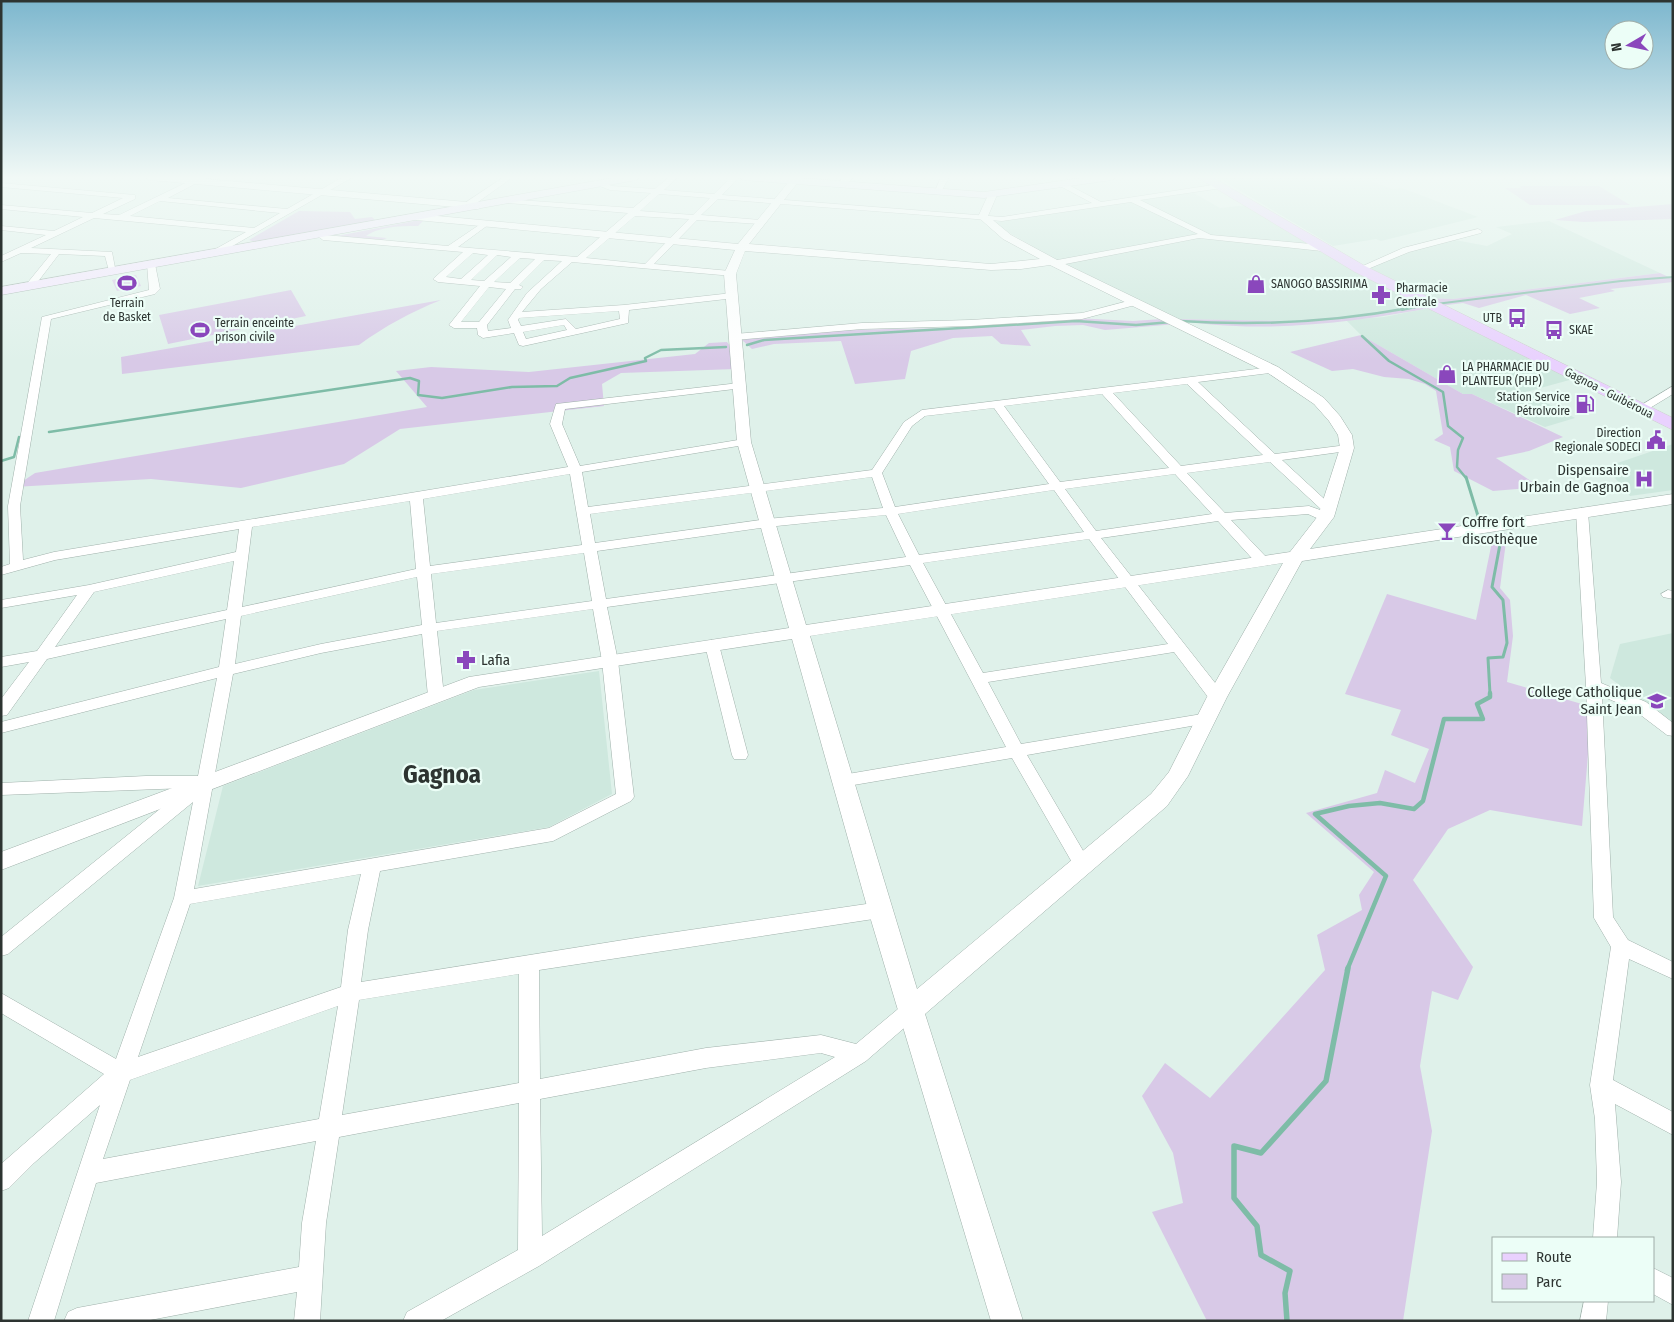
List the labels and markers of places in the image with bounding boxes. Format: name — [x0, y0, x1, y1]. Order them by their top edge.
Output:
sports icon: Terrain de Basket — [116, 272, 138, 294]
shop icon: SANOGO BASSIRIMA — [1245, 273, 1267, 295]
place label: SANOGO BASSIRIMA — [1271, 277, 1368, 291]
place label: Pharmacie Centrale — [1396, 281, 1448, 309]
pharmacy icon: Pharmacie Centrale — [1370, 284, 1392, 306]
place label: Terrain de Basket — [103, 296, 151, 324]
bus stop icon: UTB — [1506, 307, 1528, 329]
place label: UTB — [1483, 311, 1502, 325]
place label: Terrain enceinte prison civile — [215, 316, 294, 344]
sports icon: Terrain enceinte prison civile — [189, 319, 211, 341]
bus stop icon: SKAE — [1543, 319, 1565, 341]
place label: SKAE — [1569, 323, 1594, 337]
place label: LA PHARMACIE DU PLANTEUR (PHP) — [1462, 360, 1549, 388]
shop icon: LA PHARMACIE DU PLANTEUR (PHP) — [1436, 363, 1458, 385]
place label: Station Service PétroIvoire — [1497, 390, 1570, 418]
fuel station icon: Station Service PétroIvoire — [1574, 393, 1596, 415]
place label: Direction Regionale SODECI — [1555, 426, 1641, 454]
public building icon: Direction Regionale SODECI — [1645, 429, 1667, 451]
place label: Dispensaire Urbain de Gagnoa — [1520, 461, 1629, 496]
hospital icon: Dispensaire Urbain de Gagnoa — [1633, 468, 1655, 490]
place label: Coffre fort discothèque — [1462, 513, 1538, 548]
bar icon: Coffre fort discothèque — [1436, 520, 1458, 542]
pharmacy icon: Lafia — [455, 649, 477, 671]
place label: Lafia — [481, 651, 510, 669]
place label: College Catholique Saint Jean — [1527, 683, 1642, 718]
school or university icon: College Catholique Saint Jean — [1646, 690, 1668, 712]

